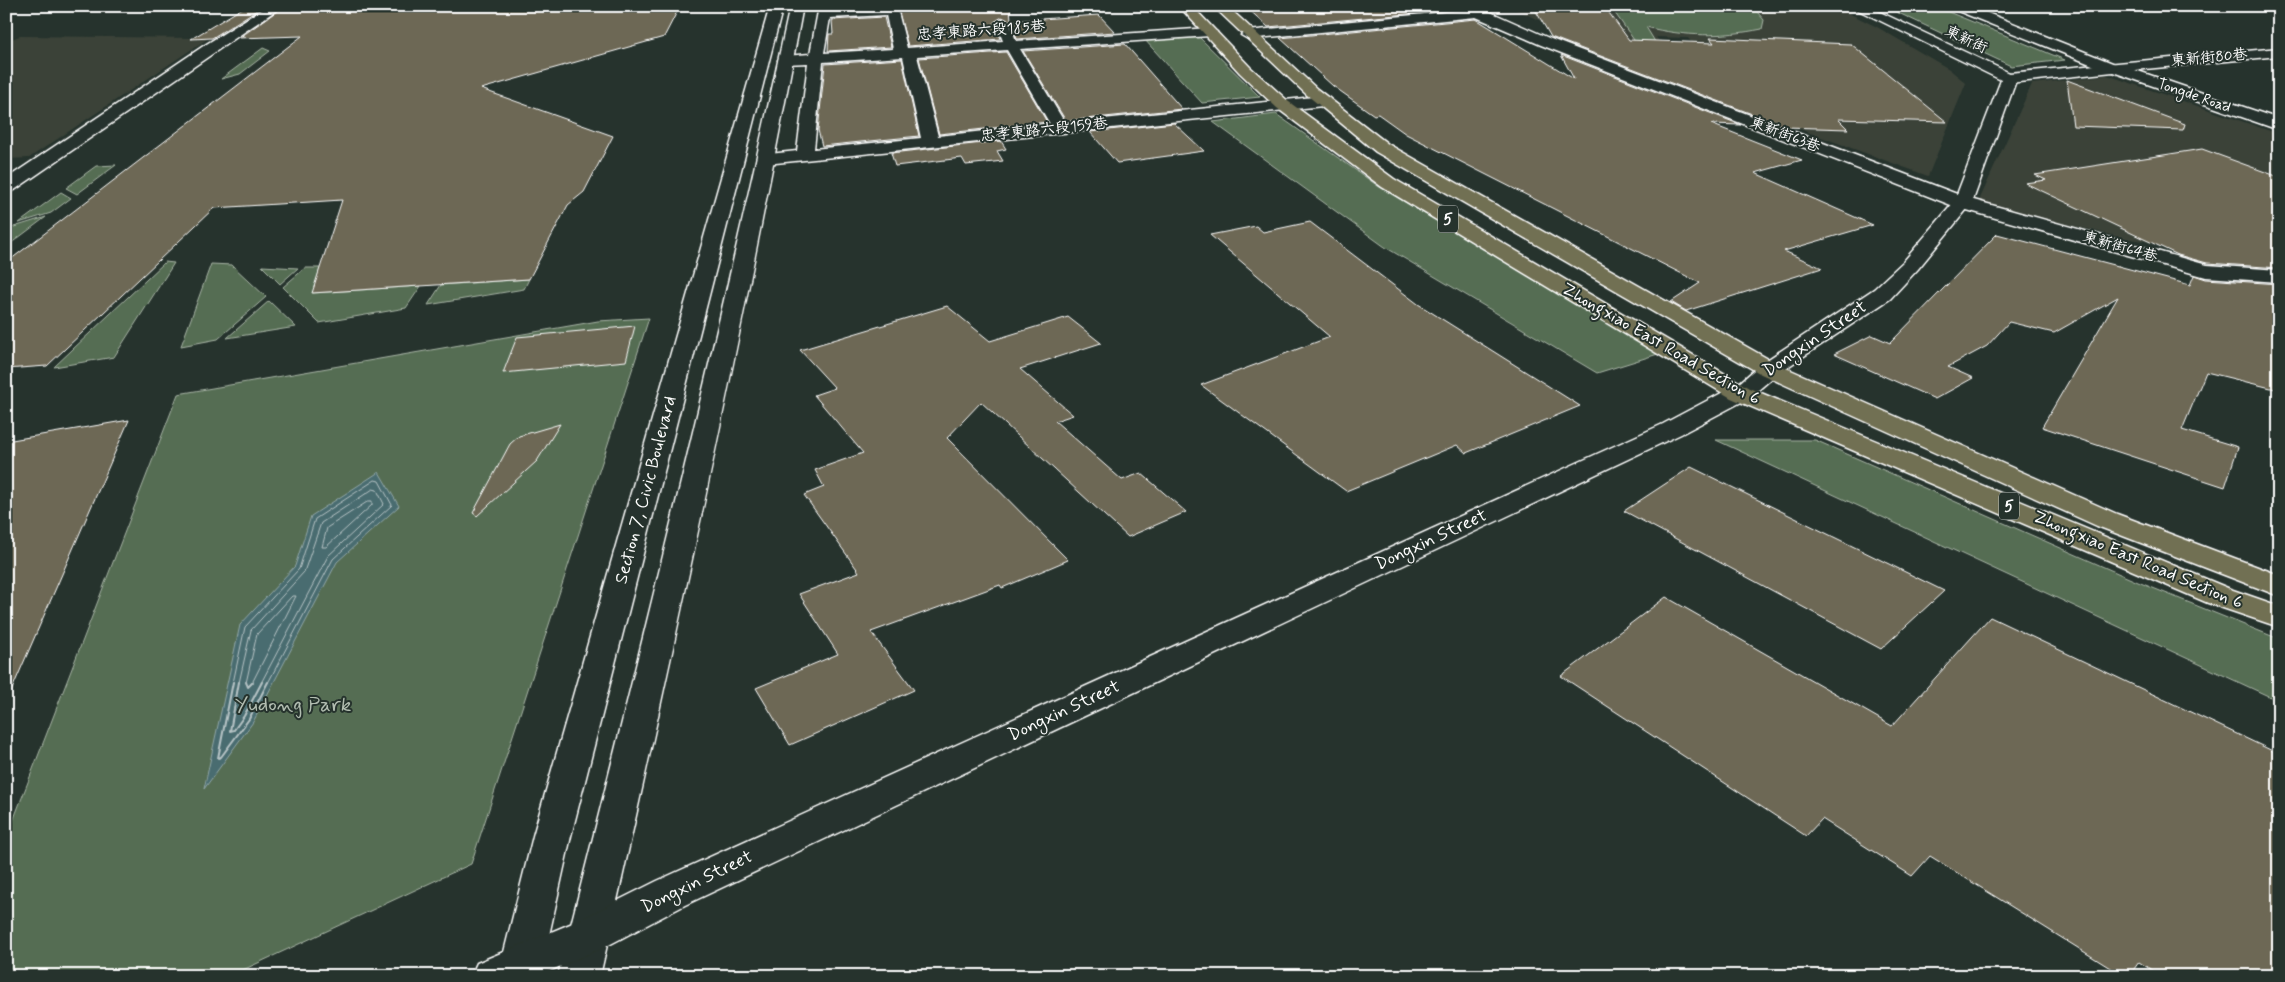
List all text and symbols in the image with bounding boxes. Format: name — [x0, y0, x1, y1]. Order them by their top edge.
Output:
street label: 忠孝東路六段185巷 — [916, 17, 1046, 45]
street label: 東新街 — [1941, 21, 1991, 59]
street label: 東新街80巷 — [2170, 45, 2248, 71]
street label: Tongde Road — [2154, 74, 2234, 119]
street label: 東新街63巷 — [1747, 112, 1823, 158]
street label: 忠孝東路六段159巷 — [980, 113, 1108, 147]
road number: 5 — [1438, 205, 1458, 232]
street label: 東新街64巷 — [2080, 227, 2160, 267]
street label: Zhongxiao East Road Section 6 — [1556, 277, 1765, 413]
street label: Dongxin Street — [1758, 295, 1872, 384]
street label: Section 7, Civic Boulevard — [609, 393, 683, 587]
road number: 5 — [1999, 492, 2019, 520]
street label: Dongxin Street — [1371, 504, 1491, 577]
street label: Zhongxiao East Road Section 6 — [2029, 505, 2247, 617]
street label: Dongxin Street — [1004, 675, 1124, 748]
park label: Yudong Park — [235, 691, 352, 719]
street label: Dongxin Street — [637, 845, 757, 920]

